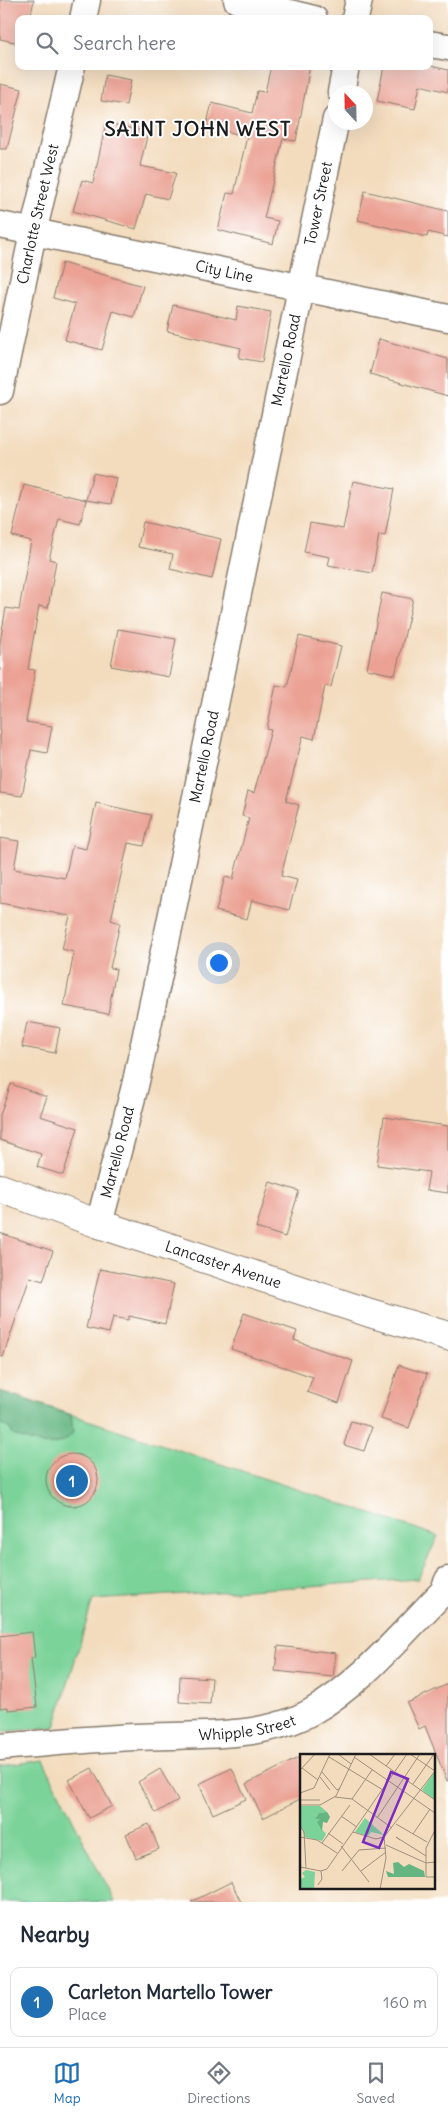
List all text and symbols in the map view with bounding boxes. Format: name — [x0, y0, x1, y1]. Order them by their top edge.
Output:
search box — [15, 15, 433, 70]
icon: search — [33, 29, 61, 57]
text: Search here — [73, 31, 176, 55]
north arrow — [328, 85, 373, 130]
district label: SAINT JOHN WEST — [105, 116, 291, 141]
street label: Charlotte Street West — [13, 142, 63, 286]
street label: Tower Street — [300, 160, 336, 247]
street label: City Line — [194, 256, 255, 286]
street label: Martello Road — [267, 312, 305, 408]
street label: Martello Road — [185, 709, 223, 805]
your location — [206, 950, 232, 976]
street label: Martello Road — [96, 1104, 138, 1200]
street label: Lancaster Avenue — [163, 1236, 284, 1292]
pin: 1 — [56, 1462, 88, 1500]
street label: Whipple Street — [198, 1710, 298, 1744]
inset map — [300, 1754, 436, 1890]
text: Nearby — [20, 1921, 90, 1948]
text: Carleton Martello Tower — [68, 1980, 272, 2004]
text: 1 — [34, 1992, 40, 2012]
text: 160 m — [383, 1992, 427, 2012]
text: Place — [68, 2004, 107, 2024]
tab: Map — [53, 2059, 81, 2107]
tab: Directions — [187, 2059, 250, 2107]
tab: Saved — [357, 2059, 395, 2107]

